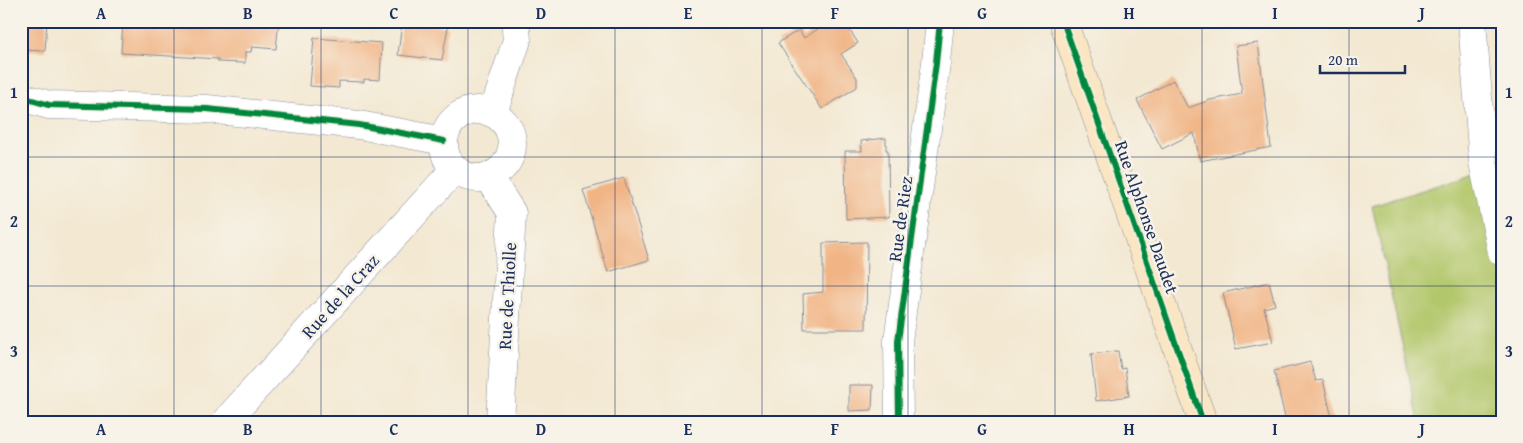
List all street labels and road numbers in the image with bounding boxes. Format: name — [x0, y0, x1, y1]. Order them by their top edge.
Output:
street label: Rue Alphonse Daudet — [1108, 137, 1186, 298]
street label: Rue de Riez — [881, 174, 919, 264]
street label: Rue de Thiolle — [491, 242, 523, 350]
street label: Rue de la Craz — [295, 248, 385, 344]

